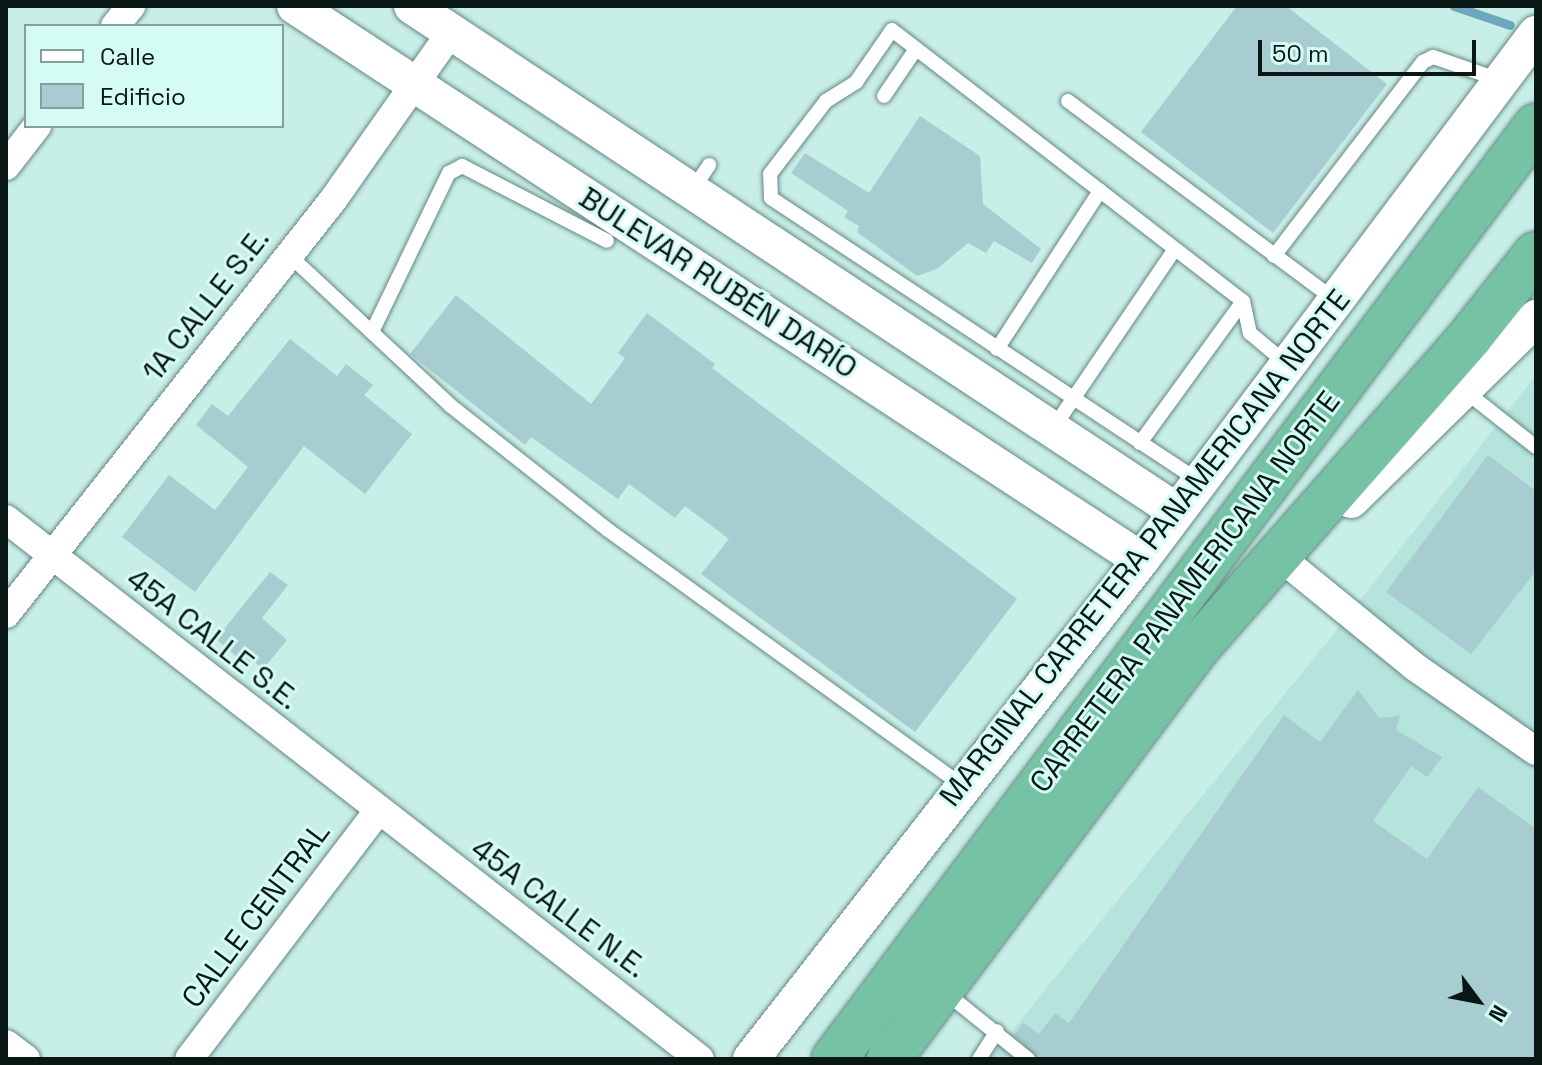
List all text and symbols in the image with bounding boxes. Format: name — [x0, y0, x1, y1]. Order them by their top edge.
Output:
legend — [24, 24, 284, 128]
scale bar — [1262, 24, 1480, 74]
text: 50 m — [1272, 38, 1329, 69]
text: Calle — [100, 41, 155, 72]
text: Edificio — [100, 81, 186, 112]
street label: BULEVAR RUBÉN DARÍO — [572, 180, 864, 386]
street label: 1A CALLE S.E. — [135, 221, 277, 389]
street label: MARGINAL CARRETERA PANAMERICANA NORTE — [932, 282, 1358, 814]
street label: CARRETERA PANAMERICANA NORTE — [1022, 384, 1348, 800]
street label: 45A CALLE S.E. — [120, 560, 306, 718]
street label: CALLE CENTRAL — [174, 815, 338, 1015]
street label: 45A CALLE N.E. — [464, 830, 654, 986]
north arrow — [1438, 961, 1518, 1041]
text: N — [1483, 1000, 1514, 1027]

